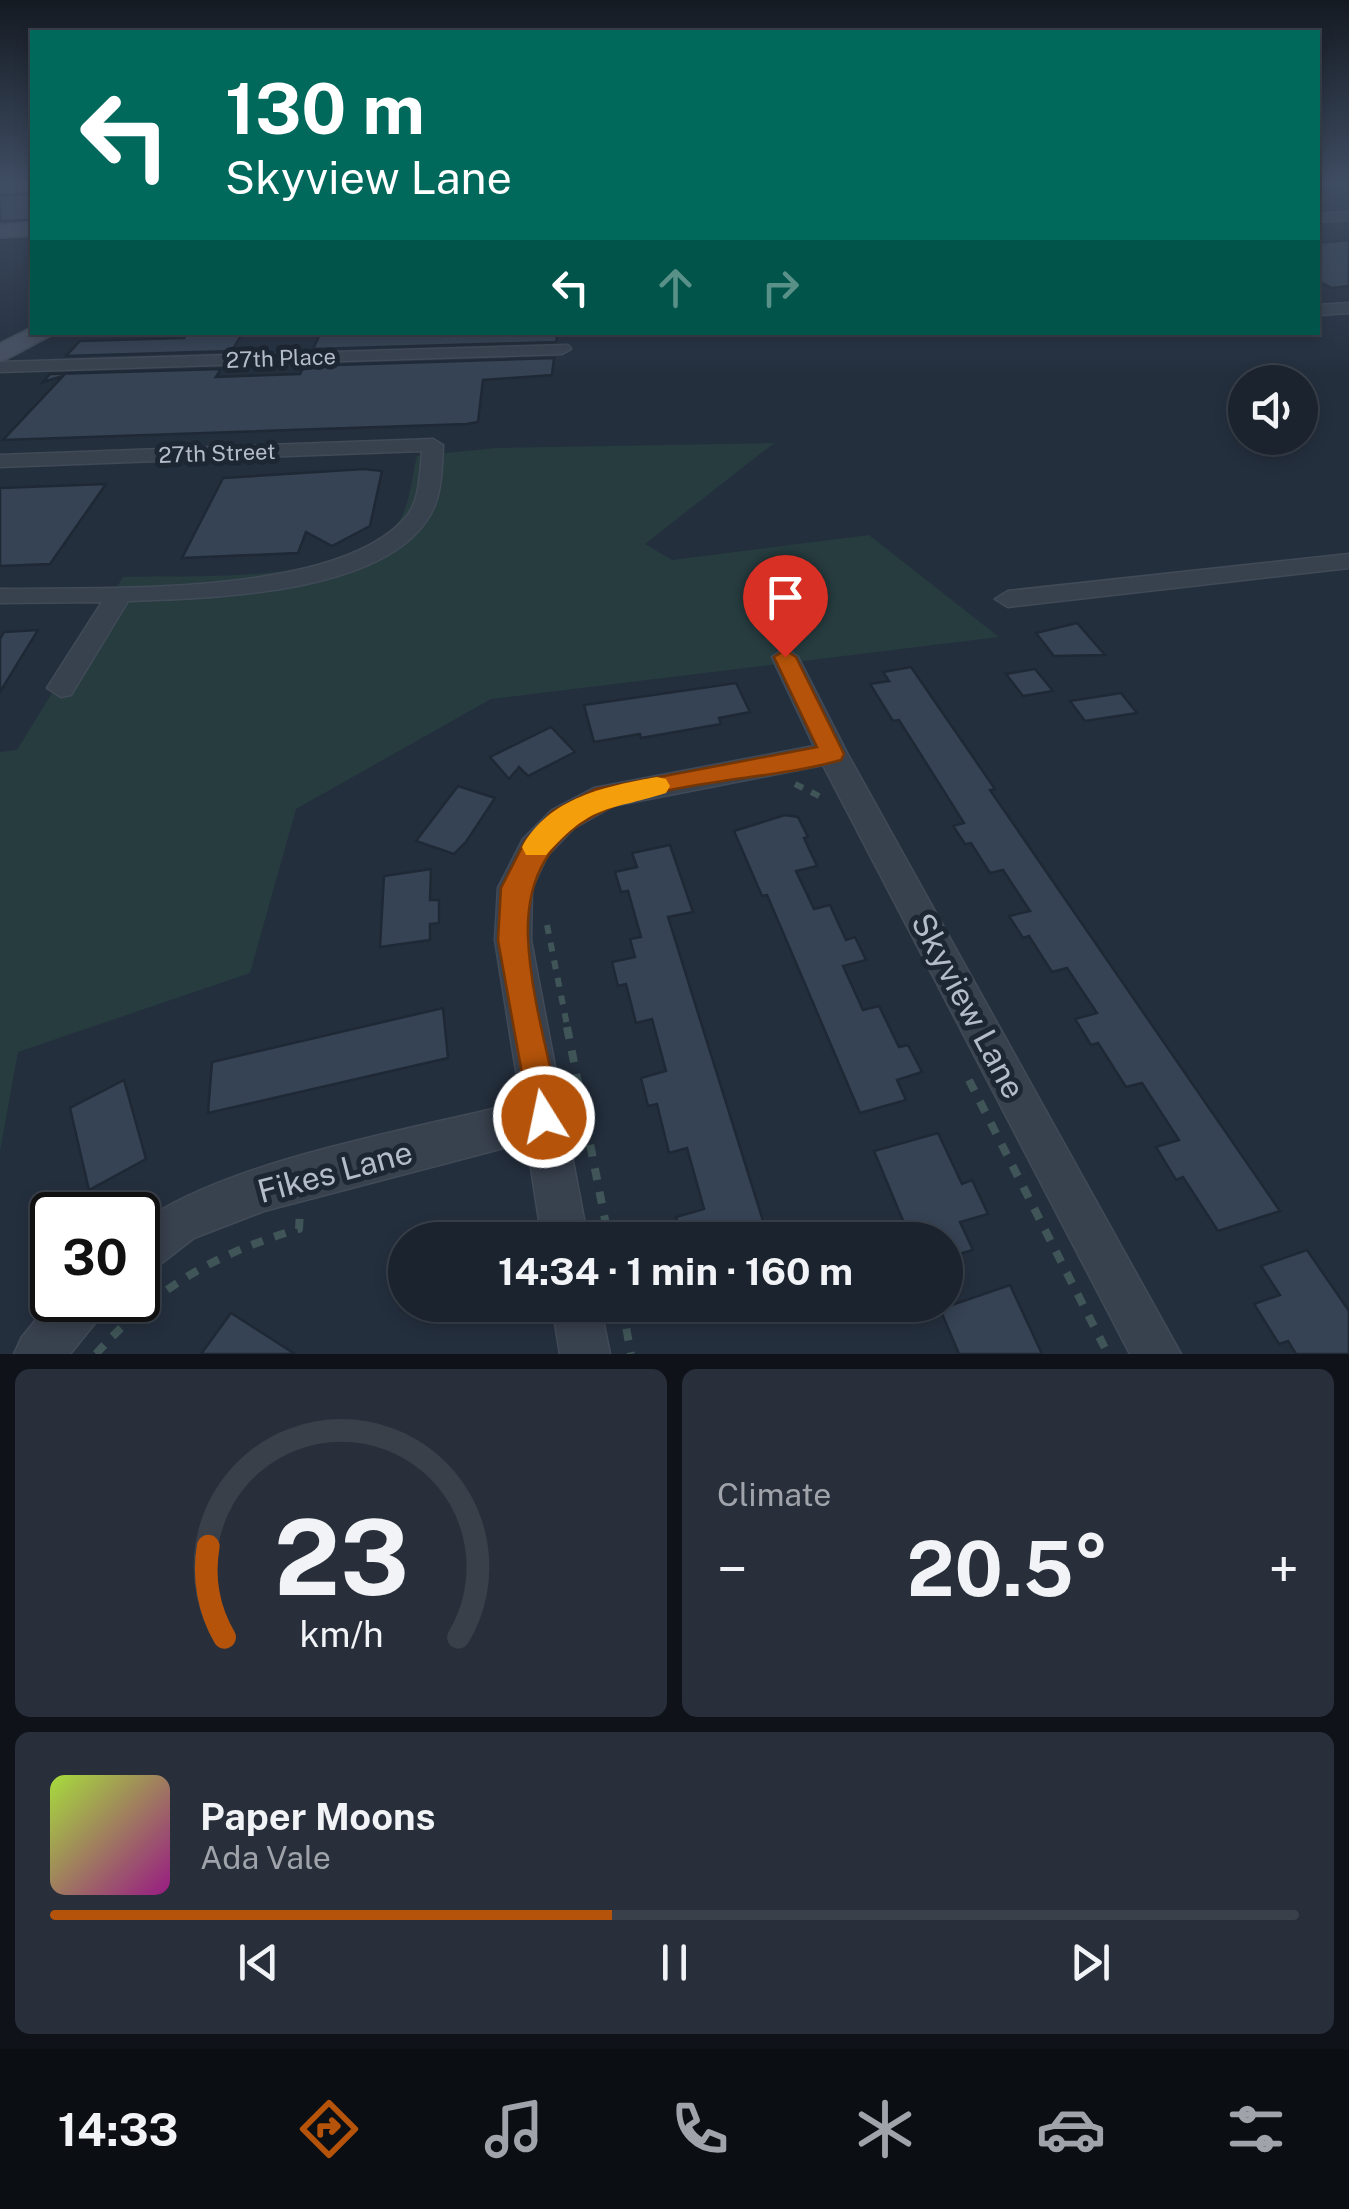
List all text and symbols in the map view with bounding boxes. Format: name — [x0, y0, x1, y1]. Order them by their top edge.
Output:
text: 130 m — [225, 67, 425, 150]
icon: left — [60, 70, 190, 200]
text: Skyview Lane — [225, 151, 512, 204]
icon: left — [543, 260, 598, 315]
icon: ahead — [648, 260, 703, 315]
icon: right — [753, 260, 808, 315]
street label: 27th Place — [226, 343, 336, 373]
map controls — [1228, 365, 1318, 455]
button: sound — [1228, 365, 1318, 455]
street label: 27th Street — [158, 438, 276, 468]
pin — [743, 555, 828, 658]
icon: arrive — [758, 570, 813, 625]
street label: Skyview Lane — [904, 907, 1033, 1105]
position arrow — [492, 1065, 596, 1169]
street label: Fikes Lane — [254, 1133, 416, 1210]
speed limit sign: 30 — [30, 1192, 160, 1322]
text: 14:34 · 1 min · 160 m — [498, 1249, 853, 1294]
text: Climate — [717, 1476, 831, 1513]
text: 23 — [273, 1496, 409, 1618]
text: 20.5° — [907, 1525, 1109, 1613]
text: − — [717, 1537, 748, 1601]
text: + — [1268, 1537, 1299, 1601]
text: km/h — [299, 1613, 383, 1655]
text: Paper Moons — [200, 1794, 435, 1839]
text: Ada Vale — [200, 1839, 331, 1876]
icon: previous — [231, 1935, 286, 1990]
icon: pause — [647, 1935, 702, 1990]
icon: next — [1063, 1935, 1118, 1990]
icon: directions — [294, 2094, 364, 2164]
icon: music — [479, 2094, 549, 2164]
icon: phone — [665, 2094, 735, 2164]
icon: climate — [850, 2094, 920, 2164]
icon: car — [1036, 2094, 1106, 2164]
icon: filters — [1221, 2094, 1291, 2164]
text: 14:33 — [58, 2103, 178, 2156]

